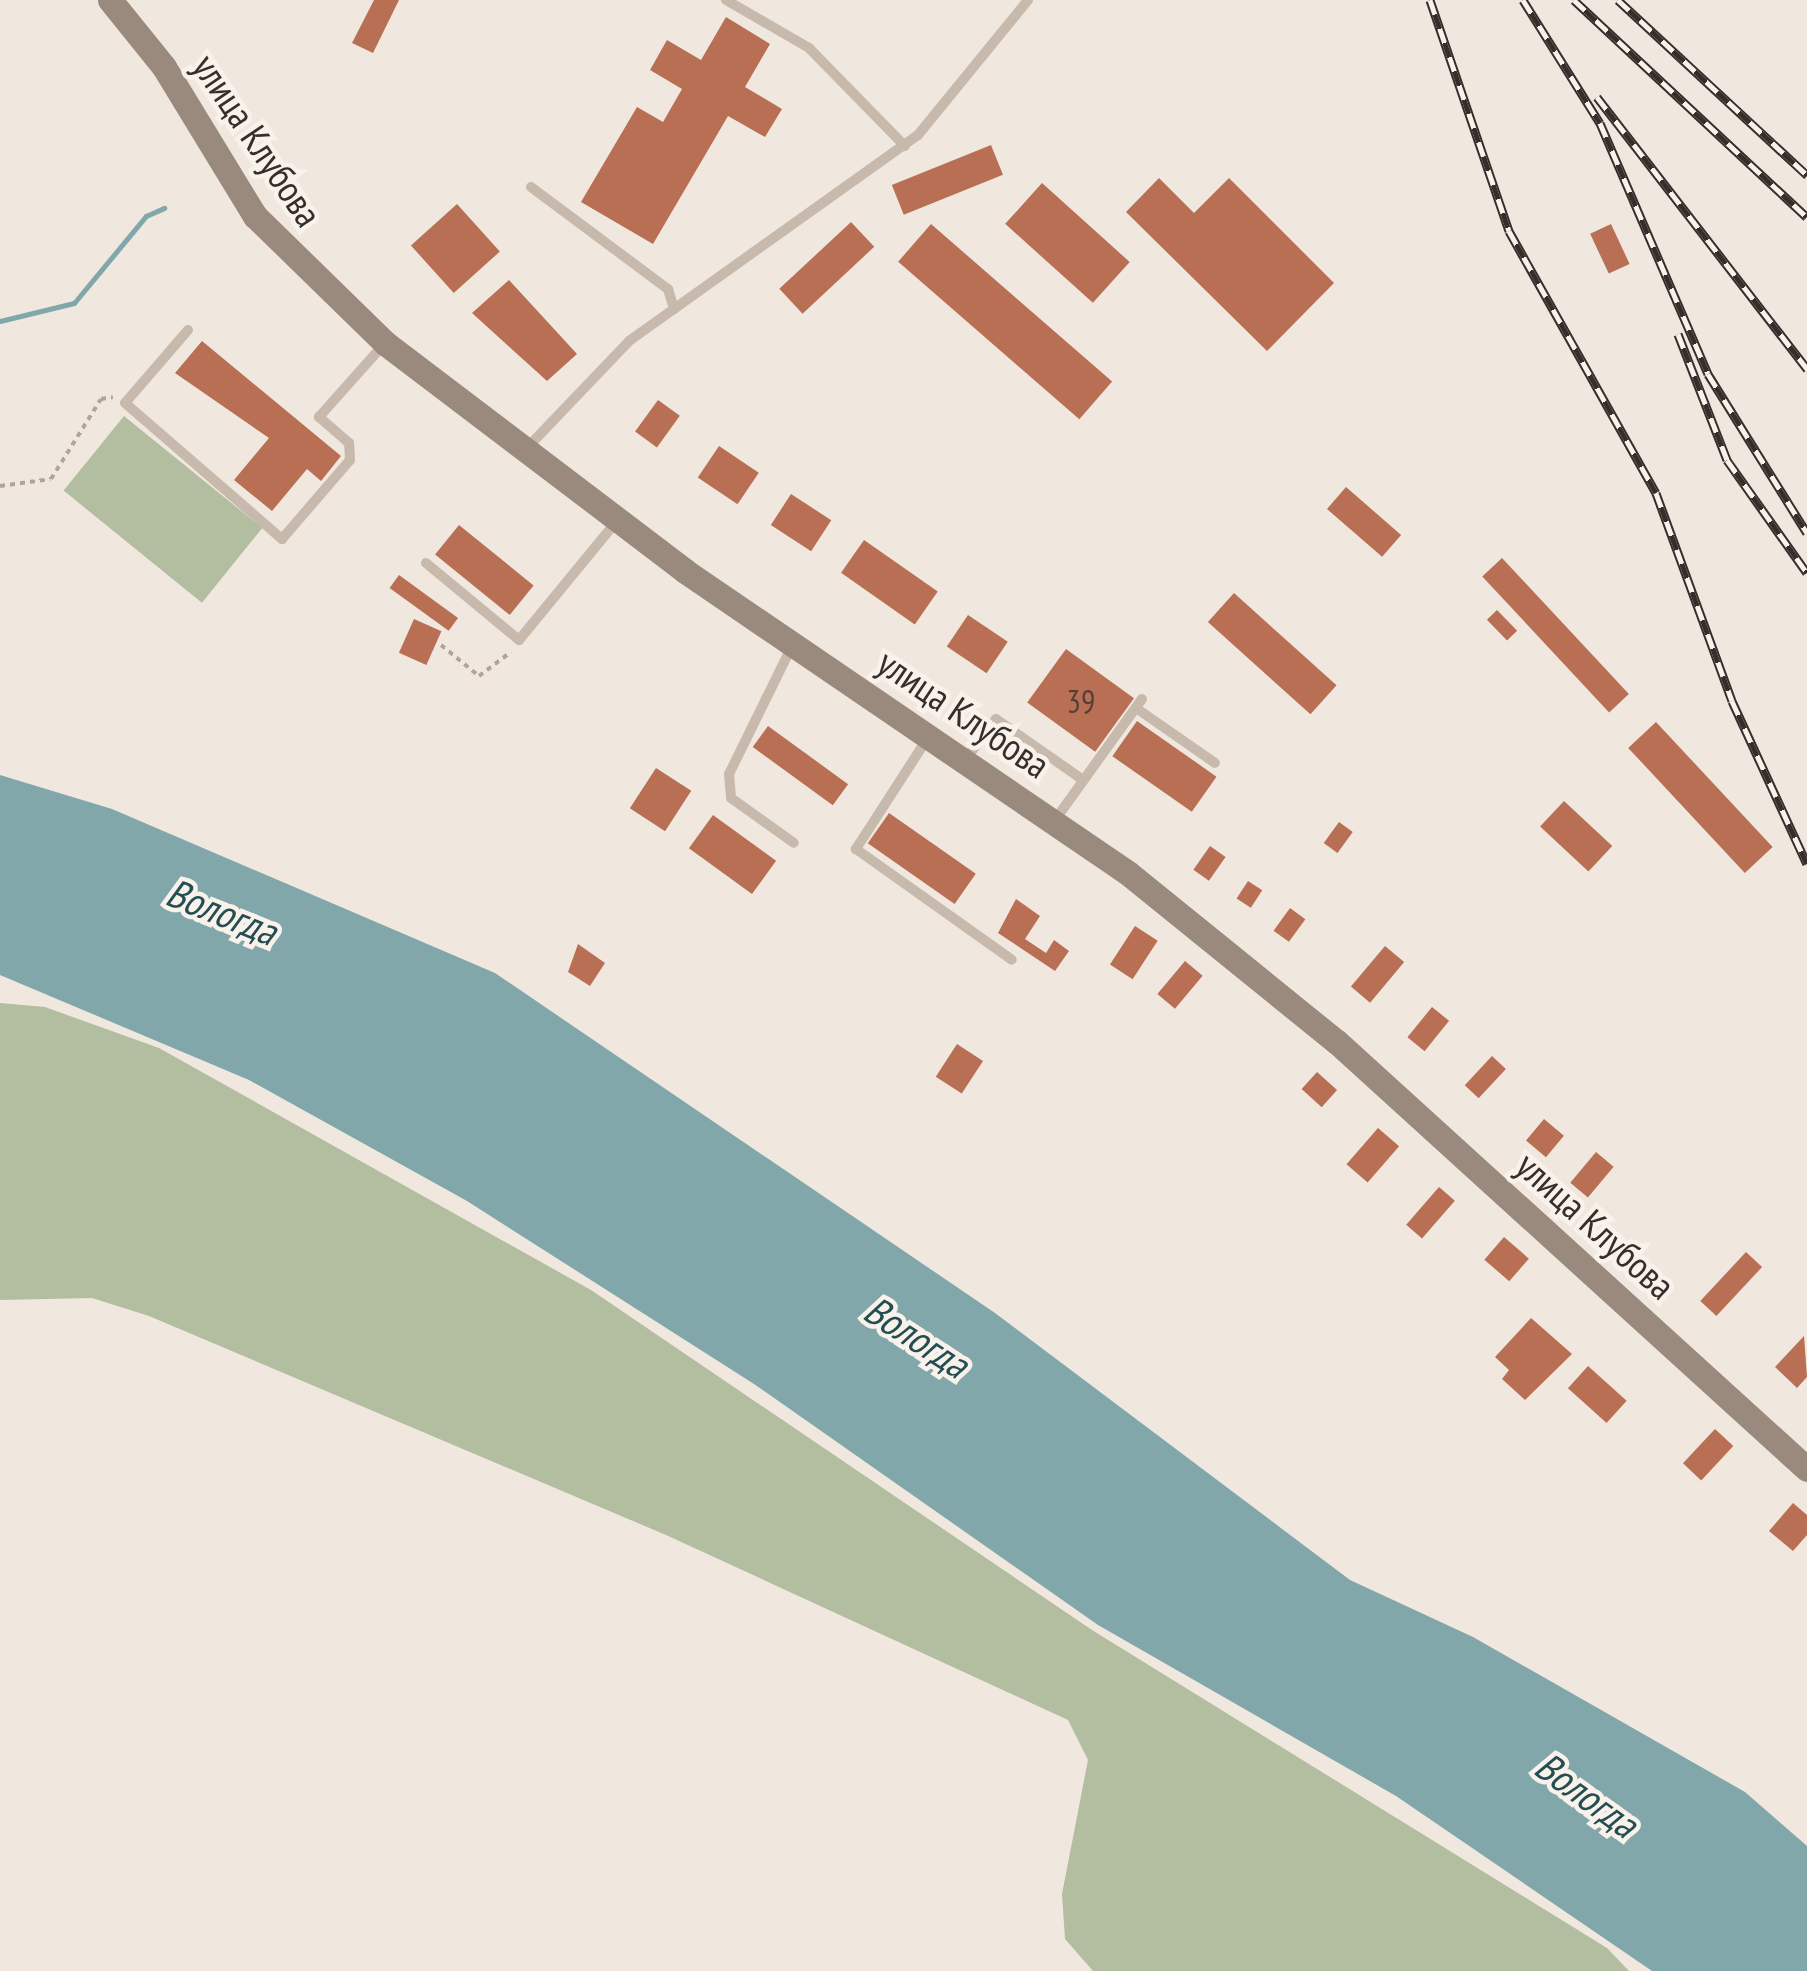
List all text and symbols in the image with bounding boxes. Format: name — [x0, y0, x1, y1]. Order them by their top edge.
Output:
street label: улица Клубова — [184, 45, 332, 235]
street label: улица Клубова — [869, 639, 1059, 787]
house number: 39 — [1067, 682, 1095, 720]
water label: Вологда — [160, 867, 284, 955]
street label: улица Клубова — [1507, 1142, 1685, 1308]
water label: Вологда — [856, 1285, 978, 1387]
water label: Вологда — [1527, 1741, 1647, 1847]

